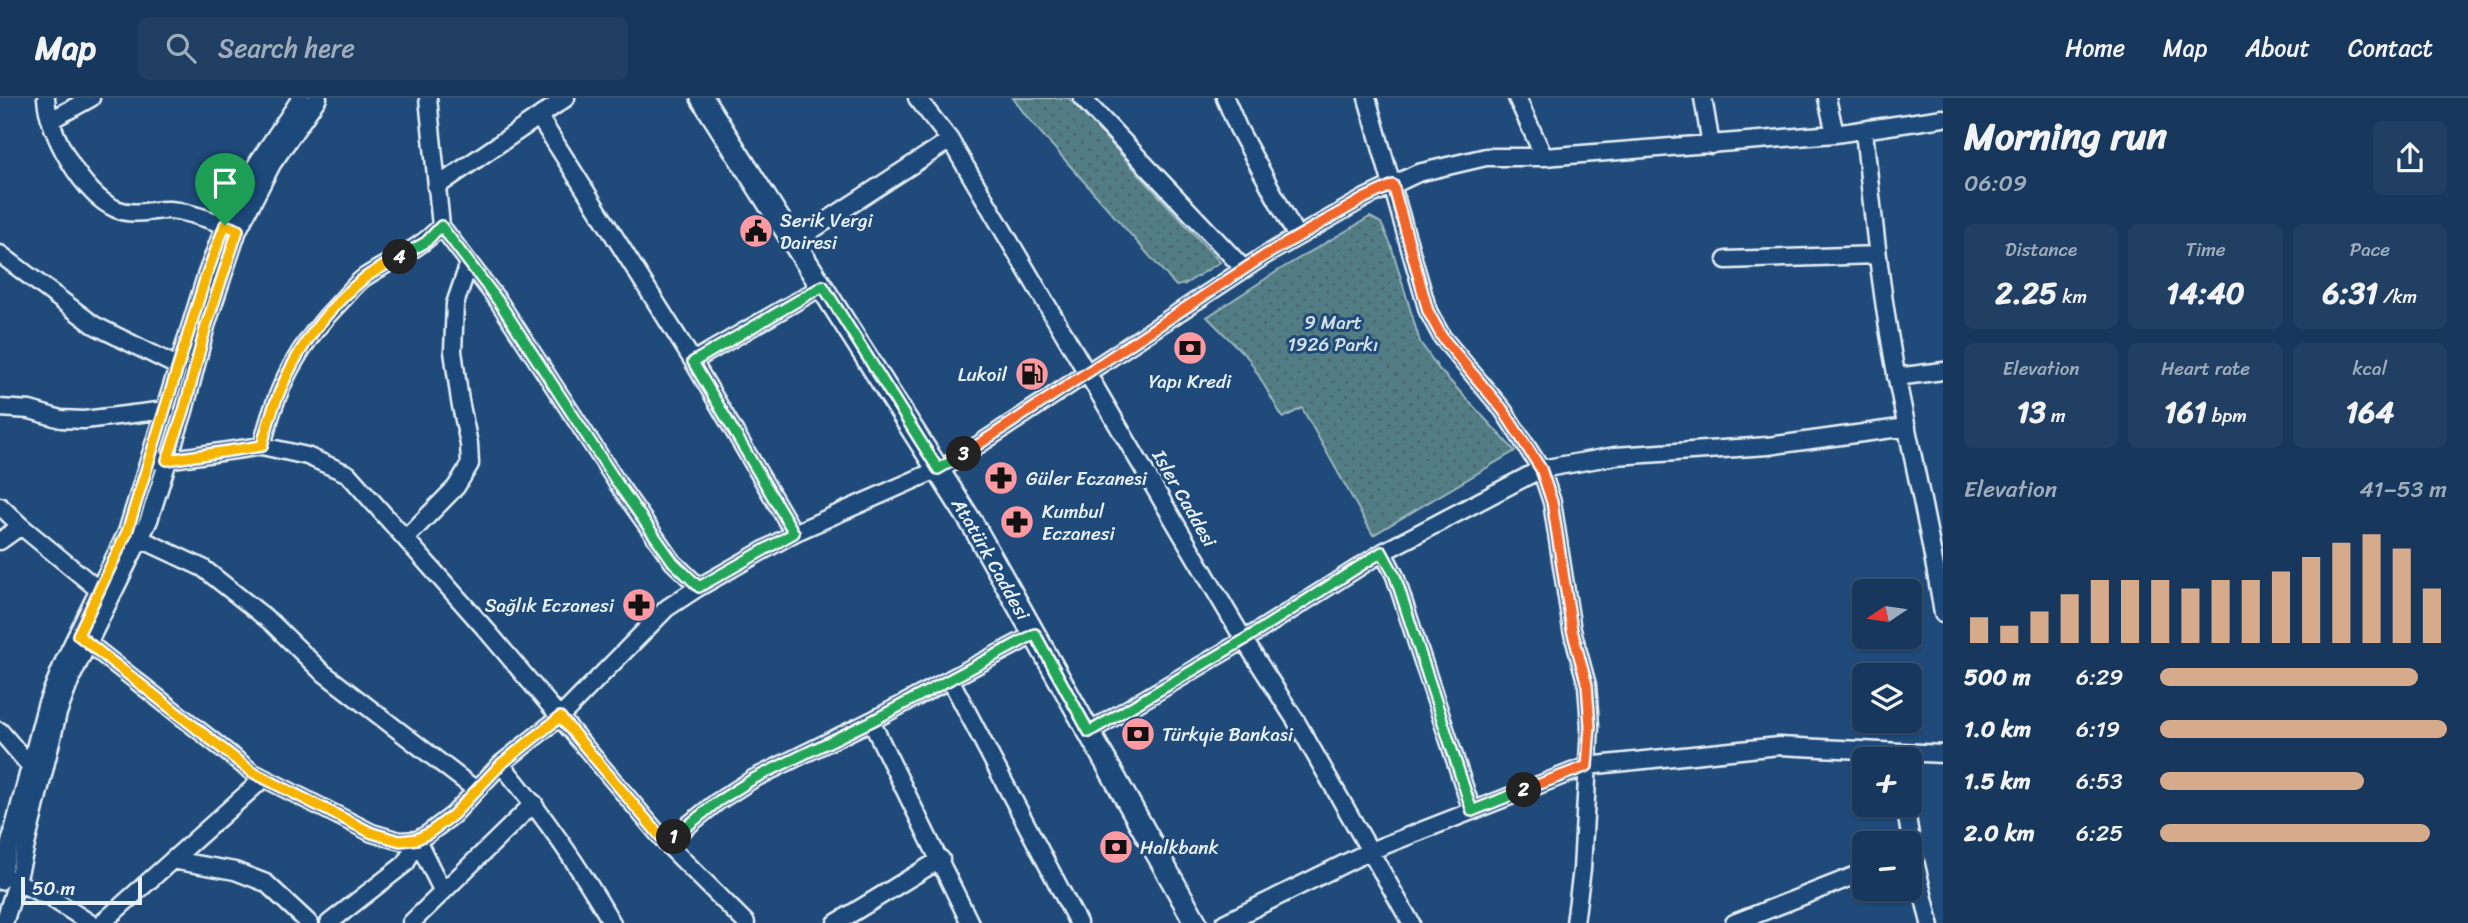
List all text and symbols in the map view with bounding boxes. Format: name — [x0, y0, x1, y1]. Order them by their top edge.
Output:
search box — [138, 17, 628, 80]
text: Map — [35, 19, 96, 77]
text: Search here — [218, 25, 355, 71]
text: Home — [2065, 27, 2125, 69]
text: Map — [2163, 27, 2207, 69]
text: About — [2245, 27, 2310, 69]
text: Contact — [2348, 27, 2433, 69]
icon: search — [162, 29, 200, 67]
text: Morning run — [1964, 103, 2167, 170]
button: share — [2373, 121, 2447, 195]
pin — [195, 153, 255, 225]
text: 06:09 — [1964, 163, 2027, 204]
icon: arrive — [206, 164, 244, 202]
place label: Serik Vergi Dairesi — [780, 204, 874, 259]
public building icon: Serik Vergi Dairesi — [737, 212, 775, 250]
text: Distance — [2005, 233, 2077, 266]
text: Time — [2185, 233, 2226, 266]
text: Pace — [2350, 233, 2390, 266]
pin: 4 — [382, 240, 418, 274]
text: 4 — [394, 240, 405, 273]
text: 2.25 — [1995, 266, 2057, 320]
text: 14:40 — [2166, 266, 2245, 320]
text: 6:31 — [2323, 266, 2378, 320]
text: km — [2057, 280, 2087, 313]
text: /km — [2378, 280, 2417, 313]
park label: 9 Mart 1926 Parkı — [1288, 306, 1378, 361]
bank icon: Yapı Kredi — [1171, 329, 1209, 367]
text: Elevation — [2003, 352, 2080, 385]
text: Heart rate — [2161, 352, 2250, 385]
text: kcal — [2353, 352, 2387, 385]
fuel station icon: Lukoil — [1013, 355, 1051, 393]
place label: Lukoil — [958, 358, 1008, 391]
place label: Yapı Kredi — [1149, 365, 1232, 398]
text: 13 — [2017, 385, 2046, 439]
text: 161 — [2164, 385, 2207, 439]
text: 164 — [2345, 385, 2394, 439]
text: m — [2046, 399, 2066, 432]
text: bpm — [2207, 399, 2247, 432]
pin: 3 — [946, 436, 982, 472]
text: 3 — [958, 437, 969, 470]
street label: Isler Caddesi — [1143, 442, 1226, 554]
pharmacy icon: Güler Eczanesi — [982, 459, 1020, 497]
place label: Güler Eczanesi — [1026, 462, 1148, 495]
text: Elevation — [1964, 469, 2057, 510]
text: 41–53 m — [2359, 469, 2447, 510]
street label: Atatürk Caddesi — [942, 490, 1039, 627]
place label: Kumbul Eczanesi — [1042, 495, 1115, 550]
pharmacy icon: Kumbul Eczanesi — [998, 503, 1036, 541]
north arrow — [1852, 579, 1922, 649]
map controls — [1852, 579, 1922, 901]
pharmacy icon: Sağlık Eczanesi — [620, 586, 658, 624]
place label: Sağlık Eczanesi — [485, 589, 615, 622]
text: 500 m — [1964, 657, 2031, 698]
text: 6:29 — [2076, 657, 2123, 698]
button: layers — [1852, 663, 1922, 733]
text: 1.0 km — [1964, 709, 2031, 750]
text: 6:19 — [2076, 709, 2120, 750]
bank icon: Türkyie Bankasi — [1119, 715, 1157, 753]
place label: Türkyie Bankasi — [1162, 718, 1294, 751]
button: + — [1852, 747, 1922, 817]
text: 1.5 km — [1964, 761, 2031, 802]
text: 6:53 — [2076, 761, 2123, 802]
pin: 2 — [1506, 772, 1542, 808]
text: 2 — [1518, 773, 1529, 806]
text: 2.0 km — [1964, 813, 2035, 854]
text: 6:25 — [2076, 813, 2123, 854]
pin: 1 — [656, 820, 692, 854]
text: 1 — [669, 820, 678, 853]
bank icon: Halkbank — [1097, 828, 1135, 866]
place label: Halkbank — [1140, 831, 1219, 864]
button: − — [1852, 831, 1922, 901]
text: 50 m — [32, 872, 75, 905]
scale bar — [21, 874, 142, 906]

